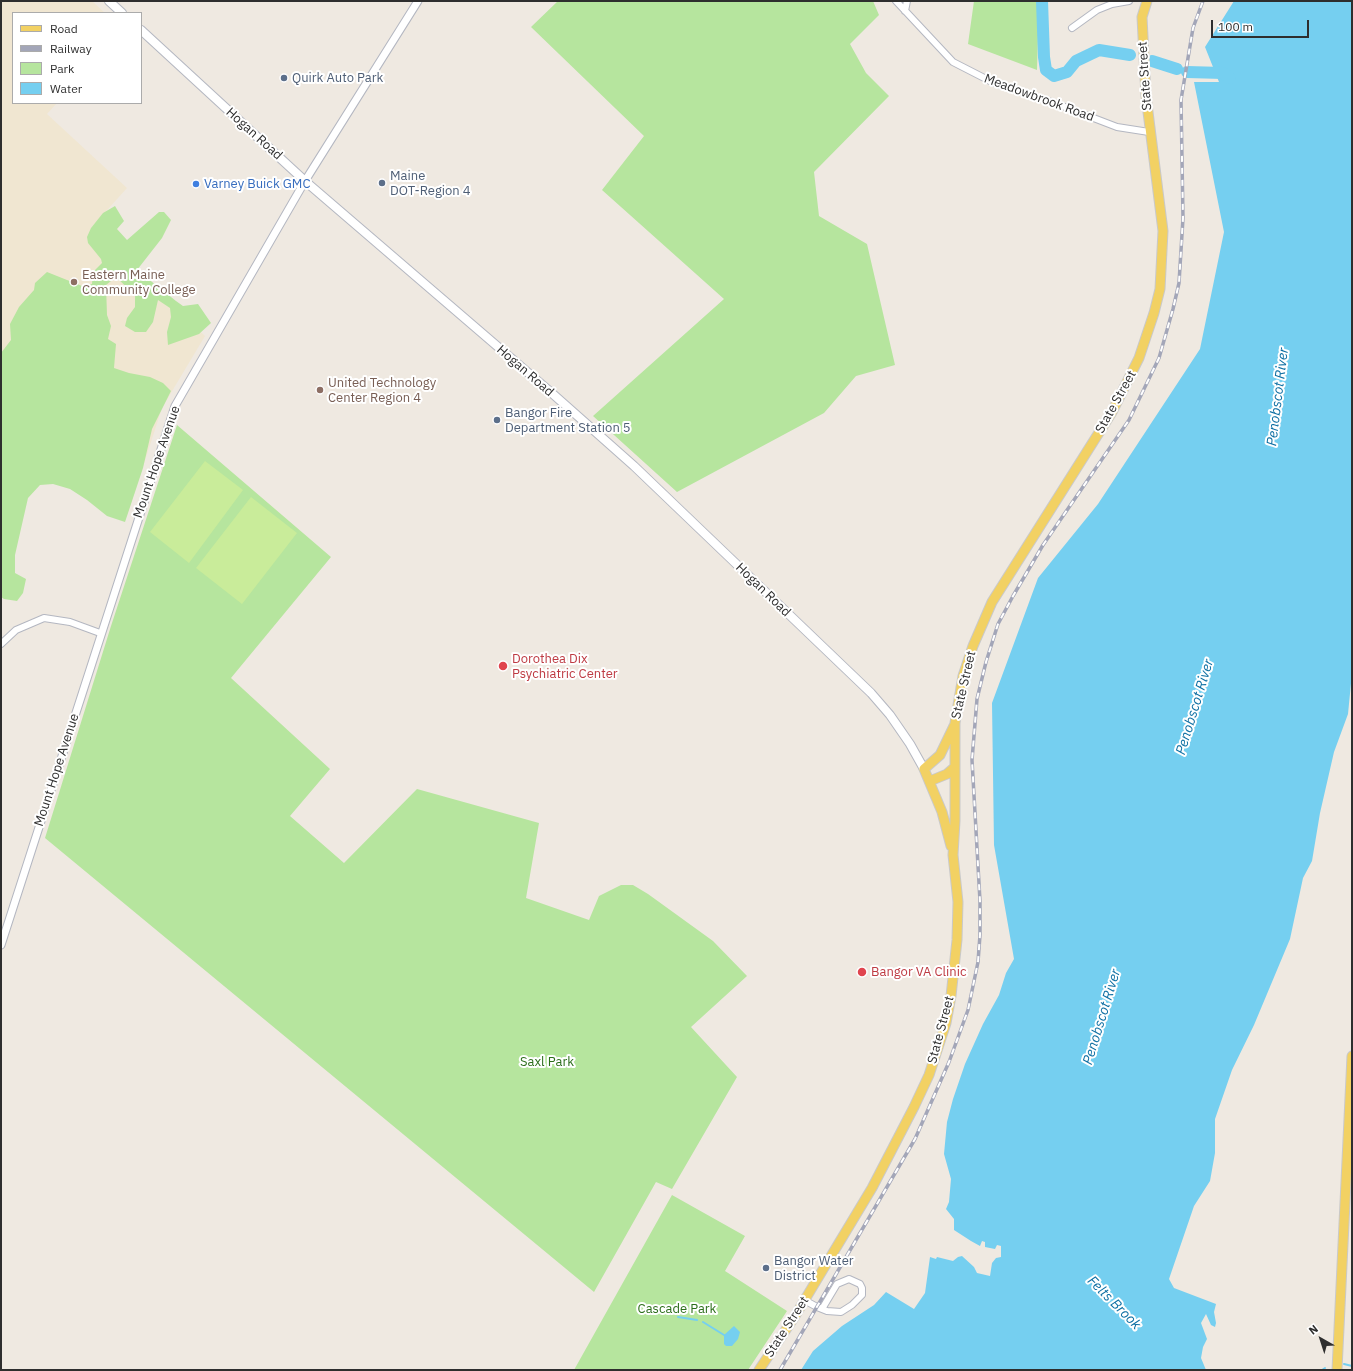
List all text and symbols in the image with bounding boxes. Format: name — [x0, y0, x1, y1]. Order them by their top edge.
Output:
legend — [12, 12, 142, 104]
scale bar — [1213, 12, 1311, 38]
text: 100 m — [1218, 19, 1253, 34]
text: Road — [50, 21, 78, 36]
text: Railway — [50, 41, 92, 56]
street label: State Street — [1135, 41, 1155, 111]
text: Park — [50, 61, 74, 76]
place label: Quirk Auto Park — [292, 70, 383, 86]
street label: Meadowbrook Road — [982, 71, 1096, 125]
marker: Quirk Auto Park — [279, 73, 289, 83]
text: Water — [50, 81, 82, 96]
street label: Hogan Road — [223, 105, 285, 163]
place label: Maine DOT-Region 4 — [390, 168, 471, 199]
place label: Varney Buick GMC — [204, 176, 310, 192]
marker: Maine DOT-Region 4 — [377, 178, 387, 188]
marker: Varney Buick GMC — [191, 179, 201, 189]
place label: Eastern Maine Community College — [82, 267, 196, 298]
marker: Eastern Maine Community College — [69, 277, 79, 287]
street label: Hogan Road — [493, 342, 557, 400]
water label: Penobscot River — [1264, 347, 1292, 447]
street label: State Street — [1092, 368, 1140, 436]
place label: United Technology Center Region 4 — [328, 375, 436, 406]
marker: United Technology Center Region 4 — [315, 385, 325, 395]
street label: Mount Hope Avenue — [130, 404, 184, 520]
place label: Bangor Fire Department Station 5 — [505, 405, 631, 436]
marker: Bangor Fire Department Station 5 — [492, 415, 502, 425]
street label: Hogan Road — [732, 560, 794, 620]
street label: State Street — [949, 649, 979, 721]
place label: Dorothea Dix Psychiatric Center — [512, 651, 618, 682]
water label: Penobscot River — [1173, 657, 1217, 757]
marker: Dorothea Dix Psychiatric Center — [497, 660, 509, 672]
street label: Mount Hope Avenue — [31, 712, 83, 828]
place label: Bangor VA Clinic — [871, 964, 967, 980]
marker: Bangor VA Clinic — [856, 966, 868, 978]
water label: Penobscot River — [1080, 967, 1124, 1067]
street label: State Street — [924, 994, 958, 1066]
park label: Saxl Park — [520, 1054, 574, 1070]
place label: Bangor Water District — [774, 1253, 854, 1284]
marker: Bangor Water District — [761, 1263, 771, 1273]
water label: Felts Brook — [1084, 1273, 1144, 1333]
street label: State Street — [762, 1294, 812, 1360]
park label: Cascade Park — [638, 1301, 716, 1317]
north arrow — [1301, 1319, 1341, 1359]
text: N — [1306, 1322, 1321, 1338]

